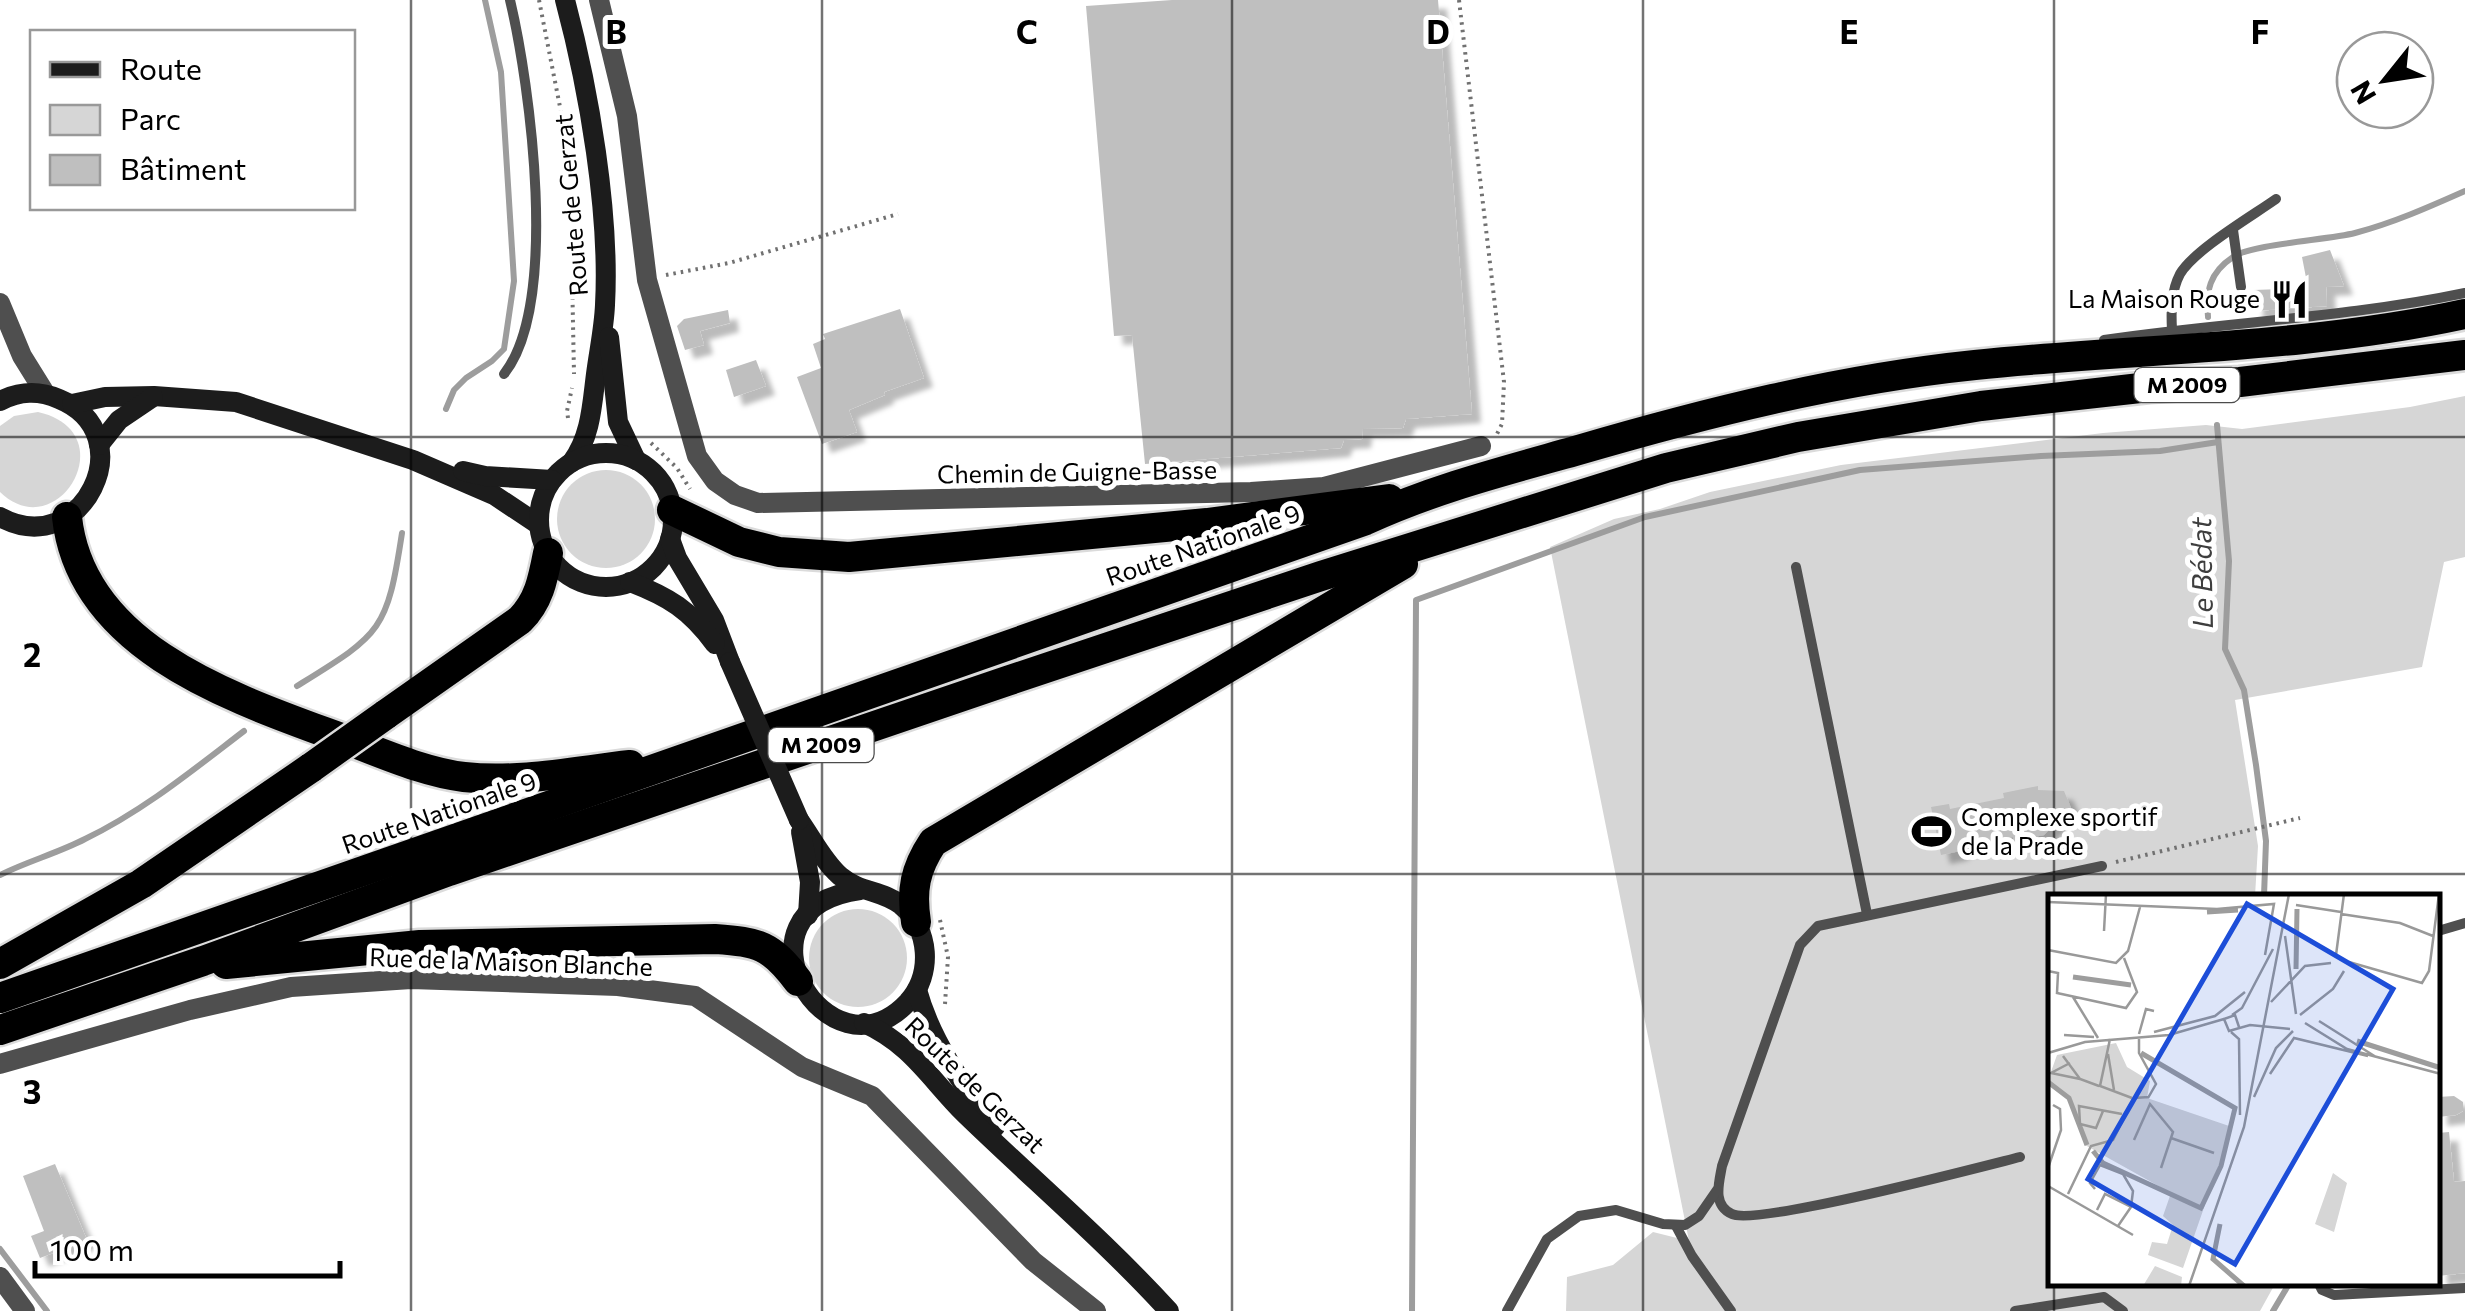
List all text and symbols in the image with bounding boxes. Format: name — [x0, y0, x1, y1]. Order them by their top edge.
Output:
text: B — [605, 11, 627, 51]
text: C — [1016, 11, 1038, 51]
text: D — [1426, 11, 1450, 51]
text: E — [1839, 11, 1859, 51]
text: F — [2251, 11, 2269, 51]
legend — [30, 30, 355, 210]
north arrow — [2335, 30, 2435, 130]
text: Route — [120, 49, 202, 86]
text: N — [2343, 75, 2382, 111]
text: Parc — [120, 99, 181, 136]
street label: Route de Gerzat — [547, 113, 593, 297]
text: Bâtiment — [120, 149, 246, 186]
restaurant icon: La Maison Rouge — [2269, 278, 2311, 320]
place label: La Maison Rouge — [2068, 283, 2260, 313]
road number: M 2009 — [2134, 368, 2240, 402]
street label: Chemin de Guigne-Basse — [937, 454, 1217, 488]
street label: Route Nationale 9 — [1102, 497, 1304, 591]
water label: Le Bédat — [2183, 517, 2219, 629]
text: 2 — [23, 634, 41, 674]
road number: M 2009 — [768, 728, 874, 762]
street label: Route Nationale 9 — [338, 765, 540, 859]
place label: Complexe sportif de la Prade — [1961, 801, 2158, 860]
sports icon: Complexe sportif de la Prade — [1910, 810, 1952, 852]
inset map — [2048, 894, 2440, 1286]
street label: Rue de la Maison Blanche — [369, 941, 653, 981]
street label: Route de Gerzat — [900, 1010, 1052, 1158]
text: 3 — [23, 1071, 41, 1111]
scale bar — [35, 1216, 340, 1278]
text: 100 m — [50, 1230, 134, 1267]

